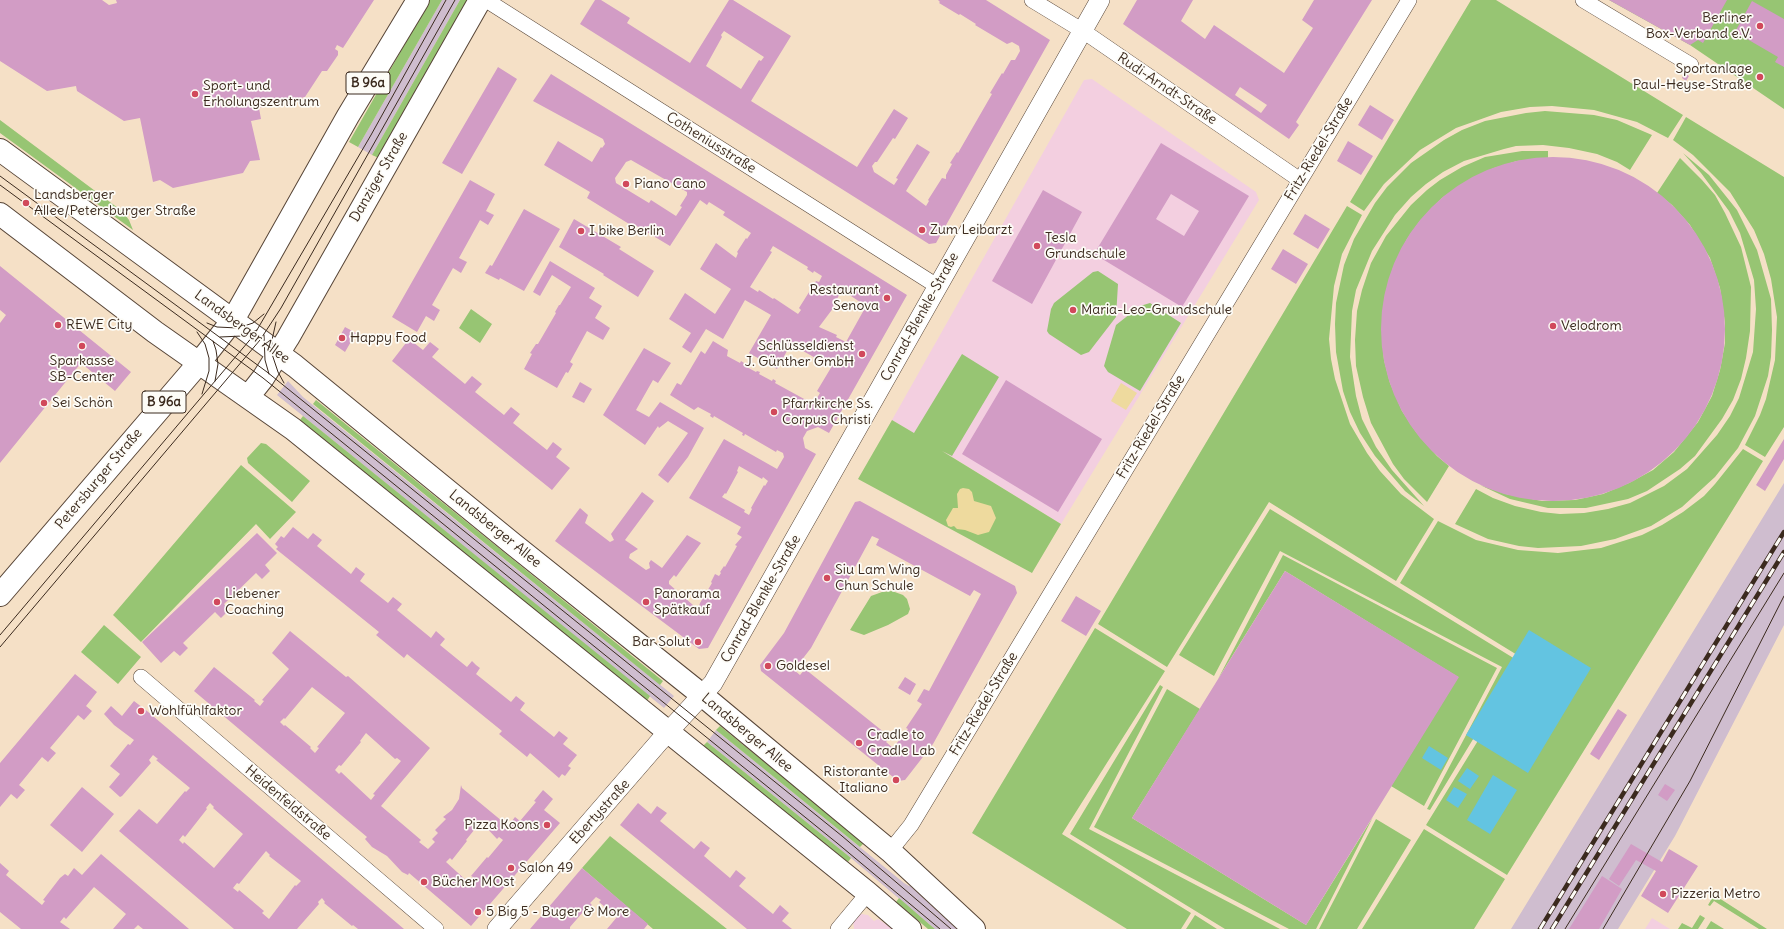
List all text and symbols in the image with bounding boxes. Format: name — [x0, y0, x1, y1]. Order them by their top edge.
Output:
place label: Berliner Box-Verband e.V. — [1646, 10, 1752, 42]
marker: Berliner Box-Verband e.V. — [1755, 21, 1765, 31]
street label: Rudi-Arndt-Straße — [1114, 50, 1220, 128]
place label: Sportanlage Paul-Heyse-Straße — [1633, 61, 1752, 94]
road number: B 96a — [346, 72, 390, 94]
marker: Sportanlage Paul-Heyse-Straße — [1755, 72, 1765, 82]
place label: Sport- und Erholungszentrum — [203, 78, 319, 110]
marker: Sport- und Erholungszentrum — [190, 89, 200, 99]
street label: Fritz-Riedel-Straße — [1281, 94, 1357, 204]
street label: Cotheniusstraße — [663, 109, 759, 177]
street label: Danziger Straße — [346, 129, 412, 225]
place label: Piano Cano — [634, 176, 706, 192]
marker: Piano Cano — [621, 179, 631, 189]
place label: Landsberger Allee/Petersburger Straße — [34, 187, 196, 220]
marker: Landsberger Allee/Petersburger Straße — [21, 198, 31, 208]
place label: Zum Leibarzt — [930, 222, 1012, 238]
place label: I bike Berlin — [589, 223, 664, 239]
marker: Zum Leibarzt — [917, 225, 927, 235]
marker: I bike Berlin — [576, 226, 586, 236]
place label: Tesla Grundschule — [1045, 230, 1126, 262]
marker: Tesla Grundschule — [1032, 241, 1042, 251]
street label: Conrad-Blenkle-Straße — [878, 250, 962, 384]
place label: Restaurant Senova — [809, 282, 879, 314]
street label: Landsberger Allee — [191, 287, 293, 367]
marker: Restaurant Senova — [882, 293, 892, 303]
place label: Maria-Leo-Grundschule — [1081, 302, 1232, 318]
marker: Maria-Leo-Grundschule — [1068, 305, 1078, 315]
place label: REWE City — [66, 317, 132, 333]
place label: Velodrom — [1561, 318, 1622, 334]
marker: REWE City — [53, 320, 63, 330]
marker: Velodrom — [1548, 321, 1558, 331]
place label: Happy Food — [350, 330, 427, 346]
marker: Happy Food — [337, 333, 347, 343]
place label: Schlüsseldienst J. Günther GmbH — [745, 338, 854, 370]
marker: Sparkasse SB-Center — [77, 341, 87, 351]
marker: Schlüsseldienst J. Günther GmbH — [857, 349, 867, 359]
place label: Sparkasse SB-Center — [49, 353, 115, 386]
street label: Fritz-Riedel-Straße — [1113, 372, 1189, 482]
road number: B 96a — [142, 391, 186, 413]
place label: Sei Schön — [52, 395, 113, 411]
place label: Pfarrkirche Ss. Corpus Christi — [782, 396, 873, 428]
marker: Sei Schön — [39, 398, 49, 408]
marker: Pfarrkirche Ss. Corpus Christi — [769, 407, 779, 417]
street label: Petersburger Straße — [52, 425, 146, 533]
street label: Landsberger Allee — [445, 487, 545, 571]
street label: Conrad-Blenkle-Straße — [717, 532, 805, 666]
place label: Siu Lam Wing Chun Schule — [835, 562, 920, 594]
marker: Siu Lam Wing Chun Schule — [822, 573, 832, 583]
place label: Liebener Coaching — [225, 586, 284, 618]
place label: Panorama Spätkauf — [654, 586, 720, 618]
marker: Liebener Coaching — [212, 597, 222, 607]
marker: Panorama Spätkauf — [641, 597, 651, 607]
place label: Bar Solut — [632, 634, 690, 650]
marker: Bar Solut — [693, 637, 703, 647]
street label: Fritz-Riedel-Straße — [946, 649, 1022, 759]
place label: Goldesel — [776, 658, 830, 674]
marker: Goldesel — [763, 661, 773, 671]
street label: Landsberger Allee — [698, 690, 796, 776]
place label: Wohlfühlfaktor — [149, 703, 242, 719]
marker: Wohlfühlfaktor — [136, 706, 146, 716]
place label: Cradle to Cradle Lab — [867, 727, 935, 760]
marker: Cradle to Cradle Lab — [854, 738, 864, 748]
street label: Heidenfeldstraße — [241, 762, 335, 844]
place label: Ristorante Italiano — [823, 764, 888, 796]
marker: Ristorante Italiano — [891, 775, 901, 785]
street label: Ebertystraße — [566, 776, 634, 848]
place label: Pizza Koons — [464, 817, 539, 833]
marker: Pizza Koons — [542, 820, 552, 830]
place label: Salon 49 — [519, 860, 573, 876]
marker: Salon 49 — [506, 863, 516, 873]
place label: Bücher MOst — [432, 874, 514, 890]
marker: Bücher MOst — [419, 877, 429, 887]
place label: Pizzeria Metro — [1671, 886, 1760, 902]
marker: Pizzeria Metro — [1658, 889, 1668, 899]
place label: 5 Big 5 - Buger & More — [486, 904, 629, 920]
marker: 5 Big 5 - Buger & More — [473, 907, 483, 917]

